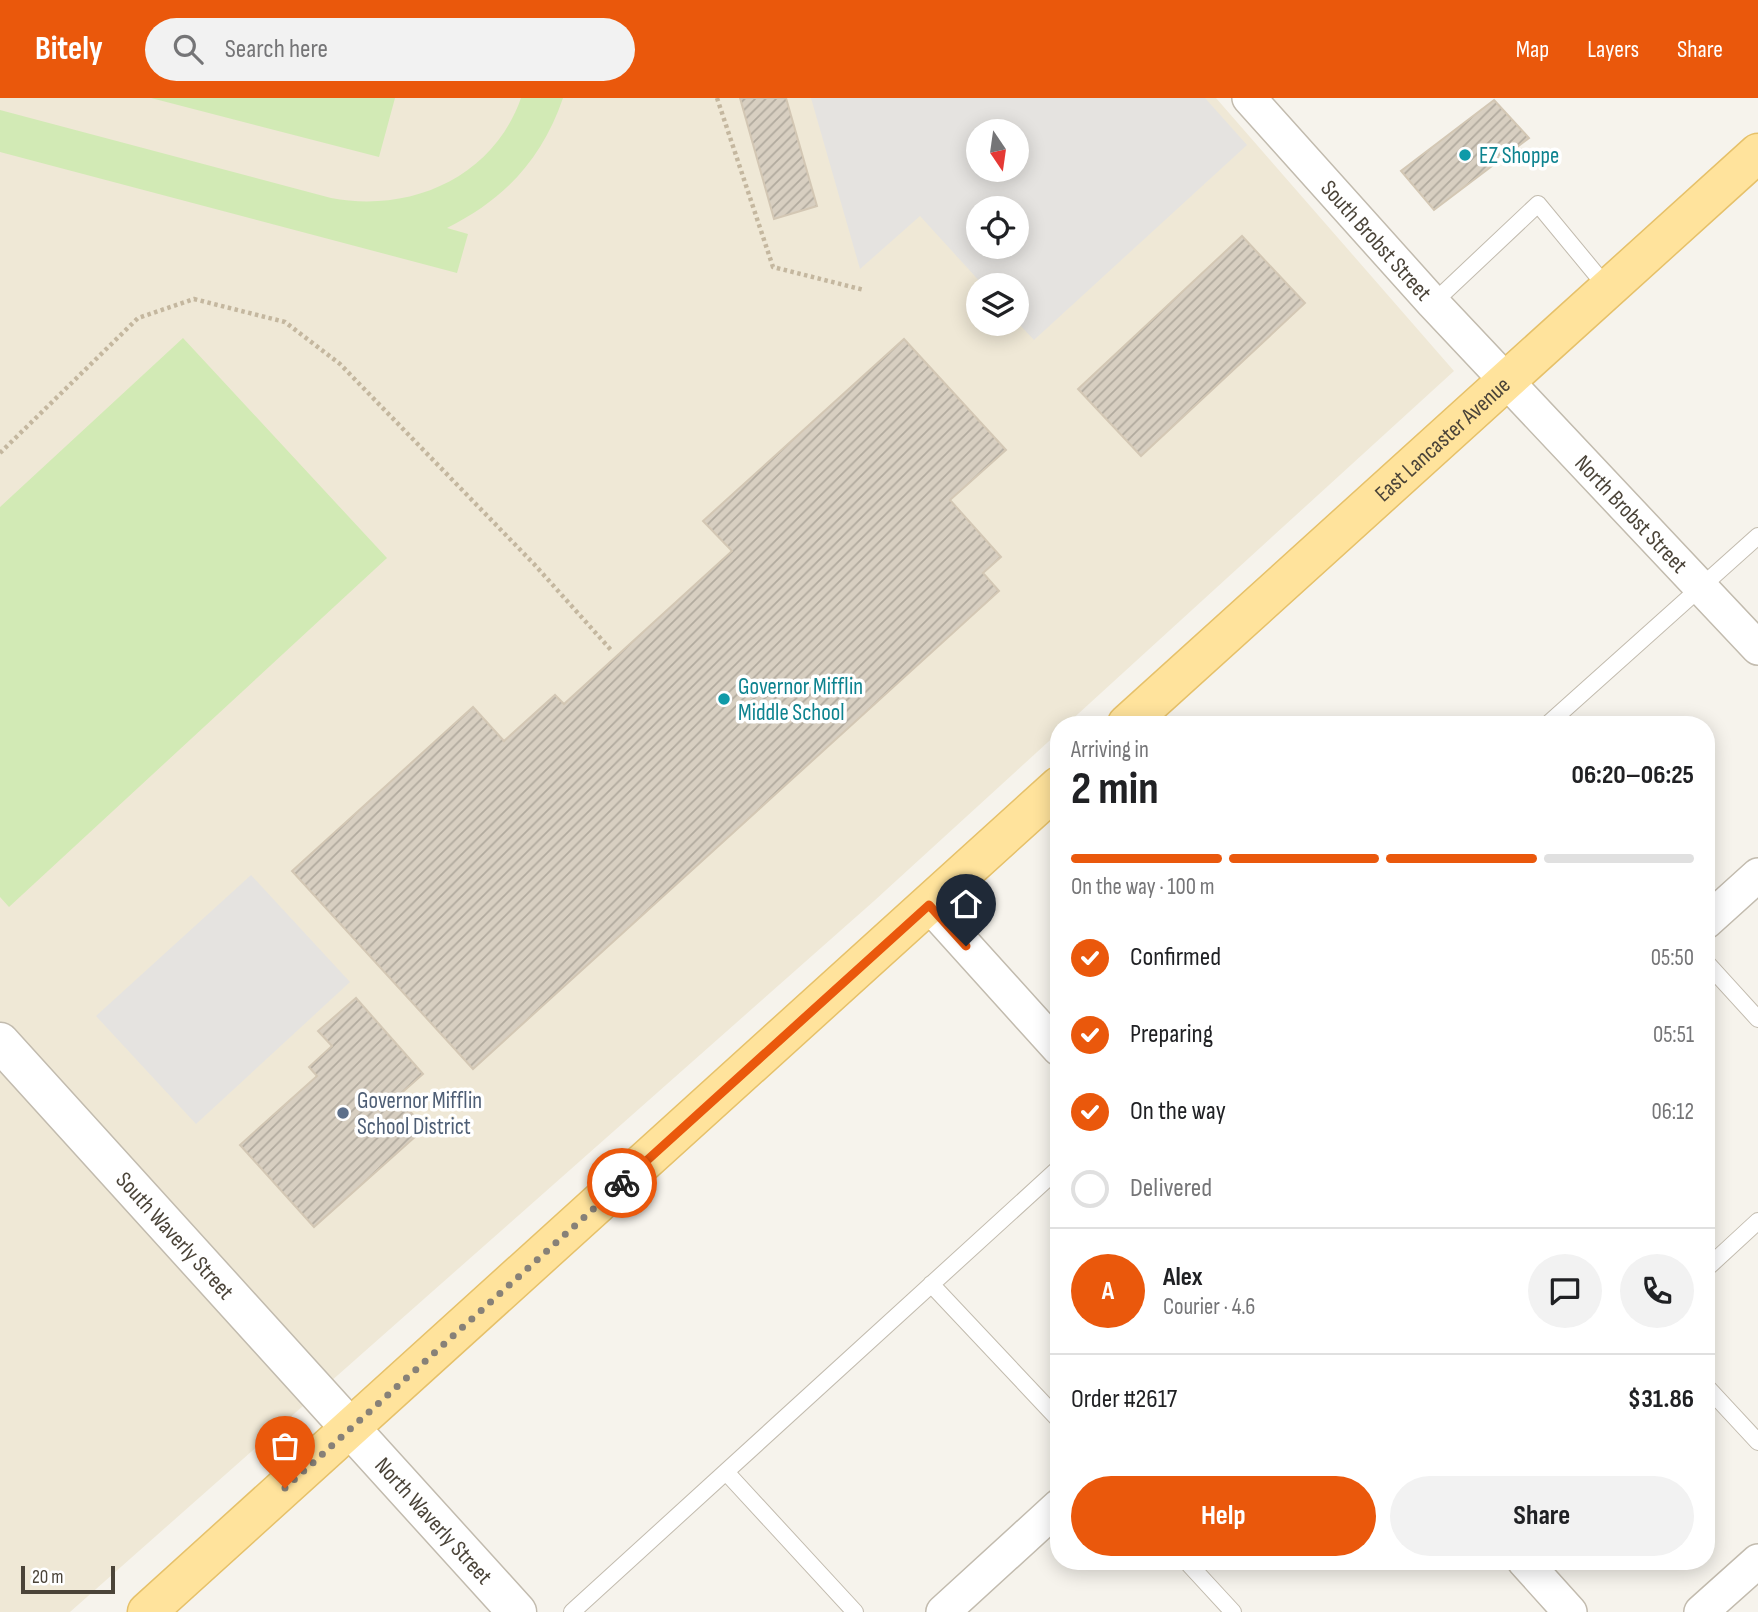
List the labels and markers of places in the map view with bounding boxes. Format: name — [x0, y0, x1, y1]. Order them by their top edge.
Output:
place label: EZ Shoppe — [1479, 142, 1559, 170]
marker: EZ Shoppe — [1457, 147, 1473, 163]
place label: Governor Mifflin Middle School — [738, 673, 863, 727]
marker: Governor Mifflin Middle School — [716, 691, 732, 707]
pin — [936, 874, 996, 946]
place label: Governor Mifflin School District — [357, 1087, 482, 1141]
marker: Governor Mifflin School District — [335, 1105, 351, 1121]
pin — [255, 1416, 315, 1488]

